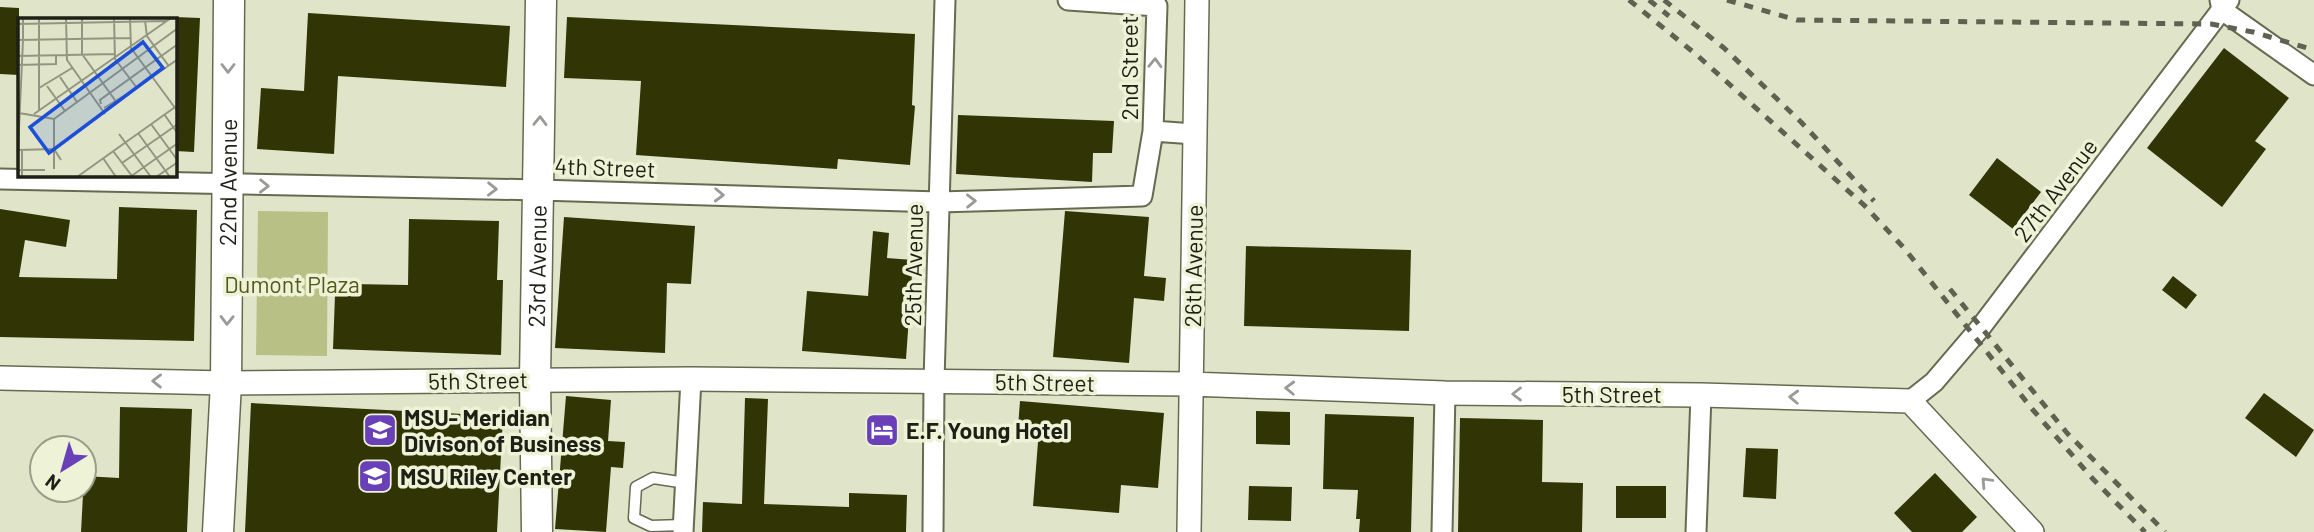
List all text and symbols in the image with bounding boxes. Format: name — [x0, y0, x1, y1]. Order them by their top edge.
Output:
street label: 2nd Street — [1115, 16, 1143, 120]
inset map — [18, 18, 177, 177]
one-way arrow — [1148, 58, 1163, 69]
one-way arrow — [220, 63, 236, 74]
one-way arrow — [532, 115, 548, 126]
street label: 22nd Avenue — [213, 119, 242, 246]
street label: 27th Avenue — [2007, 133, 2103, 247]
street label: 4th Street — [554, 151, 656, 183]
one-way arrow — [259, 178, 270, 194]
one-way arrow — [487, 181, 497, 197]
one-way arrow — [714, 188, 725, 203]
one-way arrow — [966, 193, 977, 208]
street label: 25th Avenue — [898, 203, 928, 327]
street label: 23rd Avenue — [522, 204, 552, 328]
street label: 26th Avenue — [1178, 204, 1208, 328]
park label: Dumont Plaza — [224, 270, 360, 298]
one-way arrow — [219, 315, 234, 326]
street label: 5th Street — [428, 365, 528, 395]
street label: 5th Street — [995, 367, 1095, 397]
one-way arrow — [152, 373, 162, 389]
one-way arrow — [1284, 380, 1295, 395]
street label: 5th Street — [1562, 380, 1662, 408]
one-way arrow — [1511, 386, 1522, 402]
one-way arrow — [1788, 390, 1799, 405]
place label: MSU- Meridian Divison of Business — [404, 403, 601, 457]
school or university icon: MSU- Meridian Divison of Business — [361, 411, 399, 449]
hotel icon: E.F. Young Hotel — [863, 411, 901, 449]
place label: E.F. Young Hotel — [906, 416, 1069, 444]
north arrow — [28, 434, 98, 504]
school or university icon: MSU Riley Center — [356, 457, 394, 495]
place label: MSU Riley Center — [400, 462, 572, 490]
text: N — [40, 470, 64, 496]
one-way arrow — [1981, 477, 1994, 490]

